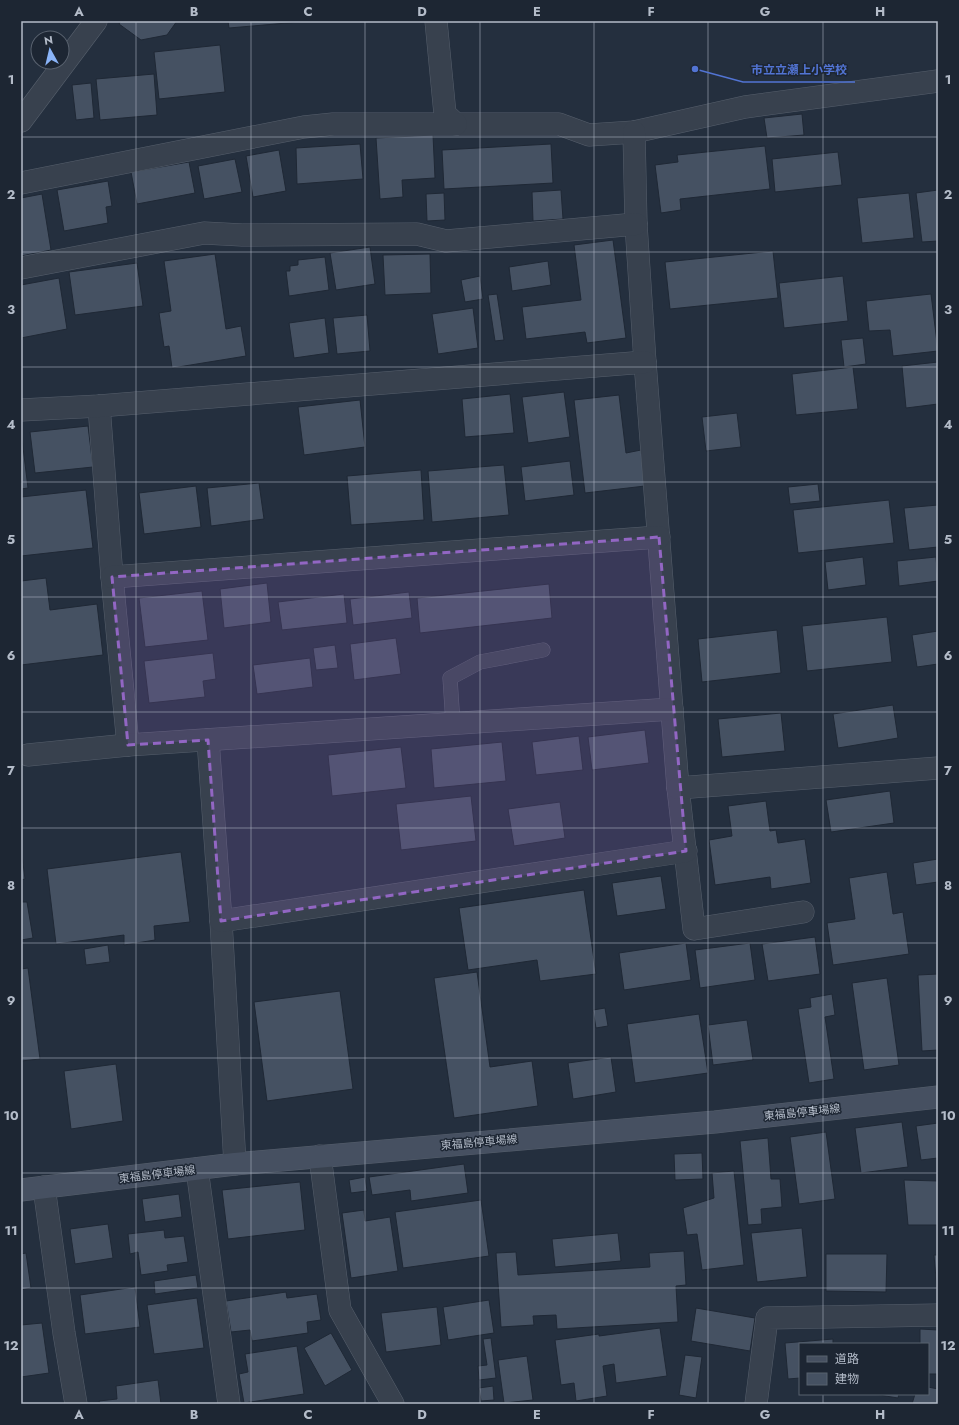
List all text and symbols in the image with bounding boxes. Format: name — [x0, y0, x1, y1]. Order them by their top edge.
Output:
text: A — [73, 2, 84, 21]
text: B — [190, 2, 199, 21]
text: C — [303, 2, 313, 21]
text: D — [417, 2, 427, 21]
text: E — [533, 2, 541, 21]
text: F — [647, 2, 655, 21]
text: G — [760, 2, 771, 21]
text: H — [875, 2, 885, 21]
north arrow — [30, 30, 70, 70]
text: N — [43, 32, 54, 49]
callout: 市立立瀬上小学校 — [743, 58, 855, 82]
text: 市立立瀬上小学校 — [751, 61, 847, 79]
text: 1 — [8, 70, 14, 89]
text: 1 — [945, 70, 951, 89]
text: 2 — [7, 185, 15, 204]
text: 2 — [944, 185, 952, 204]
text: 3 — [7, 300, 15, 319]
text: 3 — [944, 300, 952, 319]
text: 4 — [6, 415, 16, 434]
text: 4 — [943, 415, 953, 434]
text: 5 — [7, 530, 15, 549]
text: 5 — [944, 530, 952, 549]
text: 6 — [7, 646, 16, 665]
text: 6 — [944, 646, 953, 665]
text: 7 — [7, 761, 15, 780]
text: 7 — [944, 761, 952, 780]
text: 8 — [7, 876, 15, 895]
text: 8 — [944, 876, 952, 895]
text: 9 — [7, 991, 16, 1010]
text: 9 — [944, 991, 953, 1010]
street label: 東福島停車場線 — [763, 1100, 841, 1124]
text: 10 — [3, 1106, 19, 1125]
text: 10 — [940, 1106, 956, 1125]
street label: 東福島停車場線 — [440, 1131, 518, 1153]
street label: 東福島停車場線 — [118, 1161, 196, 1187]
text: 11 — [4, 1221, 18, 1240]
text: 11 — [941, 1221, 955, 1240]
text: 12 — [3, 1336, 19, 1355]
text: 12 — [940, 1336, 956, 1355]
legend — [799, 1343, 929, 1395]
text: 道路 — [835, 1350, 859, 1368]
text: 建物 — [835, 1370, 859, 1388]
text: A — [73, 1405, 84, 1424]
text: B — [190, 1405, 199, 1424]
text: C — [303, 1405, 313, 1424]
text: D — [417, 1405, 427, 1424]
text: E — [533, 1405, 541, 1424]
text: F — [647, 1405, 655, 1424]
text: G — [760, 1405, 771, 1424]
text: H — [875, 1405, 885, 1424]

